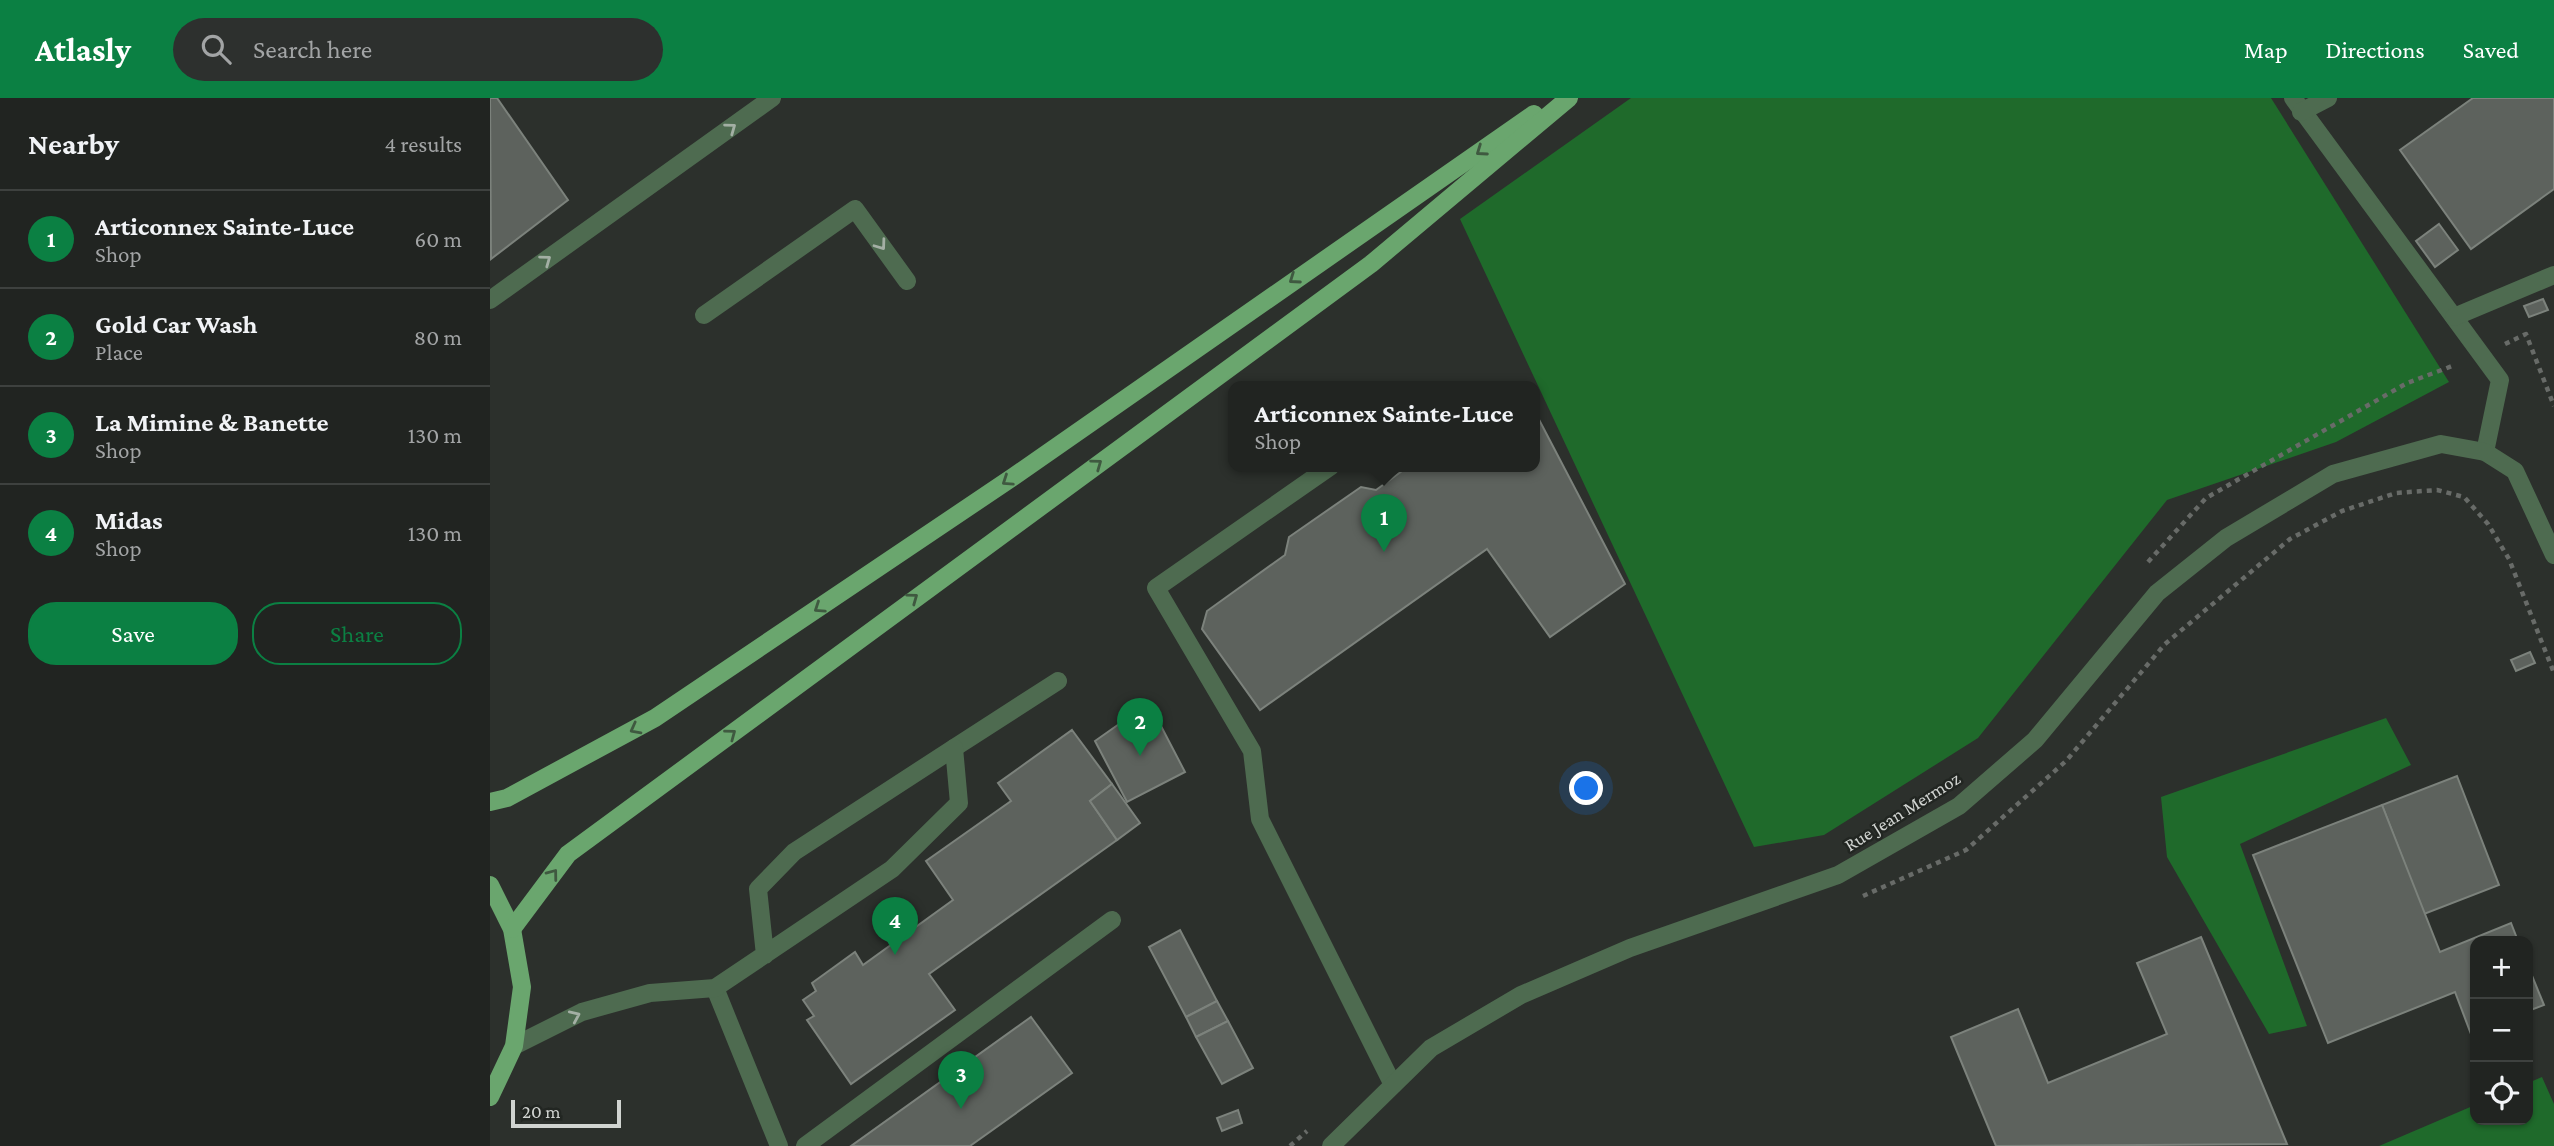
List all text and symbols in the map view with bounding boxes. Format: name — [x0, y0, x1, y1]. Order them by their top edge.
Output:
search box — [173, 18, 663, 81]
icon: search — [197, 30, 235, 68]
text: Atlasly — [35, 31, 131, 68]
text: Search here — [253, 35, 372, 64]
text: Map — [2244, 36, 2288, 63]
text: Directions — [2326, 36, 2425, 63]
text: Saved — [2463, 36, 2519, 63]
one-way arrow — [723, 124, 735, 136]
text: Nearby — [28, 127, 119, 160]
text: 4 results — [384, 131, 462, 157]
one-way arrow — [1476, 142, 1489, 155]
text: Articonnex Sainte-Luce — [95, 212, 354, 241]
text: 1 — [47, 226, 55, 252]
text: 60 m — [415, 226, 462, 252]
one-way arrow — [873, 237, 885, 250]
text: Shop — [95, 241, 142, 267]
one-way arrow — [538, 256, 550, 268]
one-way arrow — [1289, 271, 1302, 284]
text: Gold Car Wash — [95, 310, 258, 339]
text: 2 — [45, 324, 57, 350]
text: 80 m — [414, 324, 462, 350]
text: Place — [95, 339, 143, 365]
popup — [1228, 381, 1540, 472]
text: Articonnex Sainte-Luce — [1254, 399, 1514, 428]
text: La Mimine & Banette — [95, 408, 329, 437]
text: 3 — [45, 422, 57, 448]
text: 130 m — [408, 422, 462, 448]
text: Shop — [1254, 428, 1301, 454]
text: Shop — [95, 437, 142, 463]
one-way arrow — [1089, 460, 1102, 472]
one-way arrow — [1002, 472, 1015, 485]
pin: 1 — [1361, 494, 1407, 552]
text: Midas — [95, 506, 163, 535]
text: 4 — [45, 520, 57, 546]
text: 130 m — [408, 520, 462, 546]
text: Shop — [95, 535, 142, 561]
one-way arrow — [906, 594, 918, 607]
one-way arrow — [813, 599, 826, 612]
button: Save — [28, 602, 238, 665]
button: Share — [252, 602, 462, 665]
pin: 2 — [1117, 698, 1163, 756]
one-way arrow — [629, 721, 642, 734]
one-way arrow — [723, 729, 735, 742]
street label: Rue Jean Mermoz — [1841, 767, 1964, 855]
your location — [1569, 771, 1603, 805]
one-way arrow — [545, 869, 557, 882]
pin: 4 — [872, 897, 918, 955]
map controls — [2470, 936, 2533, 1125]
button: + — [2470, 936, 2533, 999]
button: − — [2470, 999, 2533, 1062]
one-way arrow — [568, 1010, 580, 1024]
pin: 3 — [938, 1051, 984, 1109]
button: locate — [2470, 1062, 2533, 1125]
scale bar — [511, 1097, 621, 1129]
text: 20 m — [522, 1101, 561, 1122]

